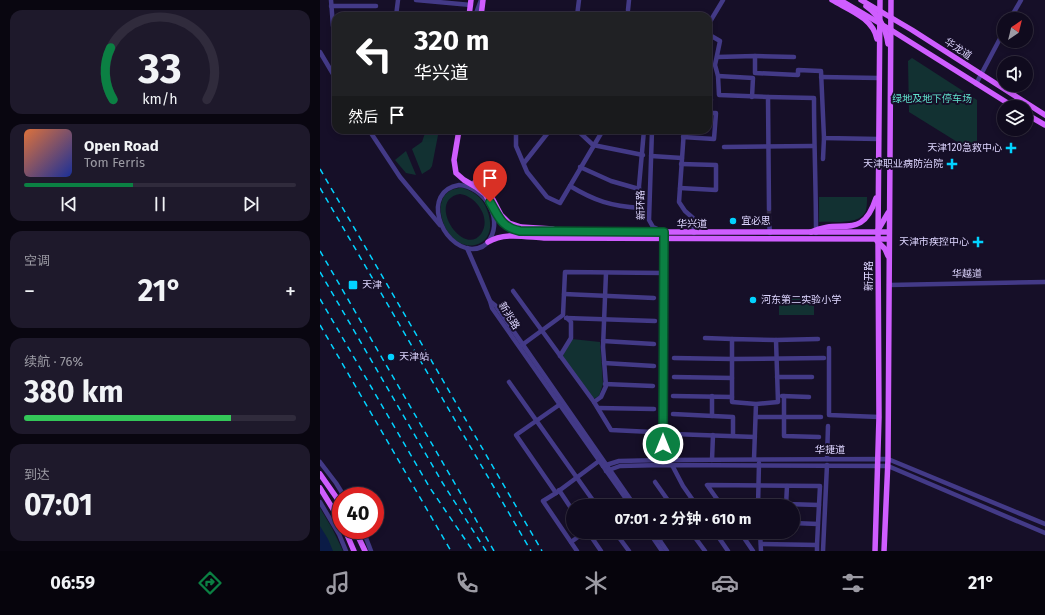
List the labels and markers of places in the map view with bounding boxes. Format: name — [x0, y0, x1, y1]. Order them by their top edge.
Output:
place label: 天津120急救中心 — [927, 142, 1002, 154]
marker: 天津120急救中心 — [1005, 142, 1017, 154]
place label: 天津职业病防治院 — [863, 158, 943, 170]
marker: 天津职业病防治院 — [946, 158, 958, 170]
pin — [473, 161, 507, 202]
place label: 宜必思 — [741, 215, 771, 227]
marker: 宜必思 — [728, 216, 738, 226]
place label: 天津市疾控中心 — [899, 236, 969, 248]
marker: 天津市疾控中心 — [972, 236, 984, 248]
marker: 天津 — [347, 279, 359, 291]
place label: 天津 — [362, 279, 382, 291]
place label: 河东第二实验小学 — [761, 294, 841, 306]
marker: 河东第二实验小学 — [748, 295, 758, 305]
place label: 天津站 — [399, 351, 429, 363]
marker: 天津站 — [386, 352, 396, 362]

